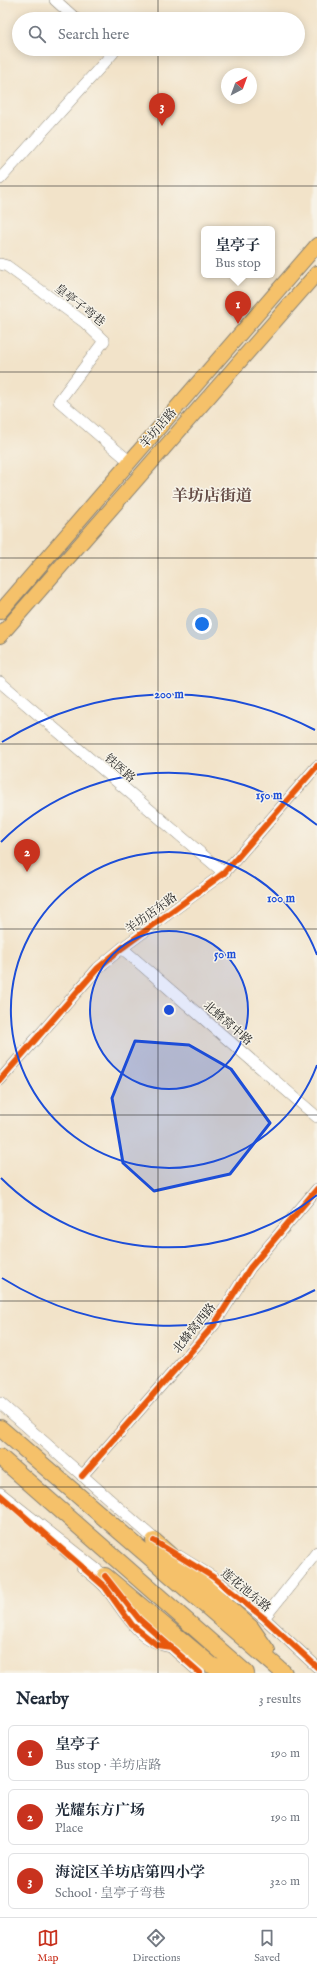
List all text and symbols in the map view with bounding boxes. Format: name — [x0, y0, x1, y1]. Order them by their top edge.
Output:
search box — [12, 12, 305, 56]
icon: search — [26, 23, 48, 45]
text: Search here — [58, 25, 129, 44]
north arrow — [221, 68, 257, 104]
pin: 3 — [149, 93, 175, 126]
popup — [201, 226, 275, 278]
text: 皇亭子 — [215, 236, 260, 255]
text: Bus stop — [215, 255, 261, 272]
street label: 皇亭子弯巷 — [51, 281, 108, 330]
pin: 1 — [225, 291, 251, 324]
street label: 羊坊店路 — [137, 405, 180, 451]
district label: 羊坊店街道 — [172, 486, 252, 507]
your location — [192, 614, 212, 634]
text: 200 m — [154, 687, 184, 702]
street label: 铁医路 — [101, 751, 138, 786]
text: 150 m — [256, 788, 283, 803]
pin: 2 — [14, 839, 40, 872]
street label: 羊坊店东路 — [123, 890, 180, 937]
text: 100 m — [267, 891, 296, 906]
text: 50 m — [214, 947, 237, 962]
street label: 北蜂窝中路 — [200, 998, 255, 1049]
centre of rings — [162, 1003, 176, 1017]
street label: 北蜂窝西路 — [170, 1300, 219, 1356]
street label: 莲花池东路 — [218, 1566, 274, 1615]
text: Nearby — [16, 1689, 69, 1710]
text: 3 results — [259, 1691, 301, 1708]
text: 皇亭子 — [55, 1735, 100, 1754]
text: 1 — [28, 1745, 32, 1762]
text: 190 m — [270, 1745, 300, 1762]
text: Bus stop · 羊坊店路 — [55, 1757, 161, 1774]
text: 光耀东方广场 — [55, 1801, 145, 1820]
text: 2 — [27, 1809, 33, 1826]
text: 190 m — [270, 1809, 300, 1826]
text: Place — [55, 1820, 83, 1837]
text: 海淀区羊坊店第四小学 — [55, 1863, 205, 1882]
text: 3 — [28, 1873, 32, 1890]
text: 320 m — [270, 1873, 300, 1890]
text: School · 皇亭子弯巷 — [55, 1885, 165, 1902]
tab: Map — [37, 1927, 59, 1965]
tab: Directions — [133, 1927, 180, 1965]
tab: Saved — [254, 1927, 280, 1965]

